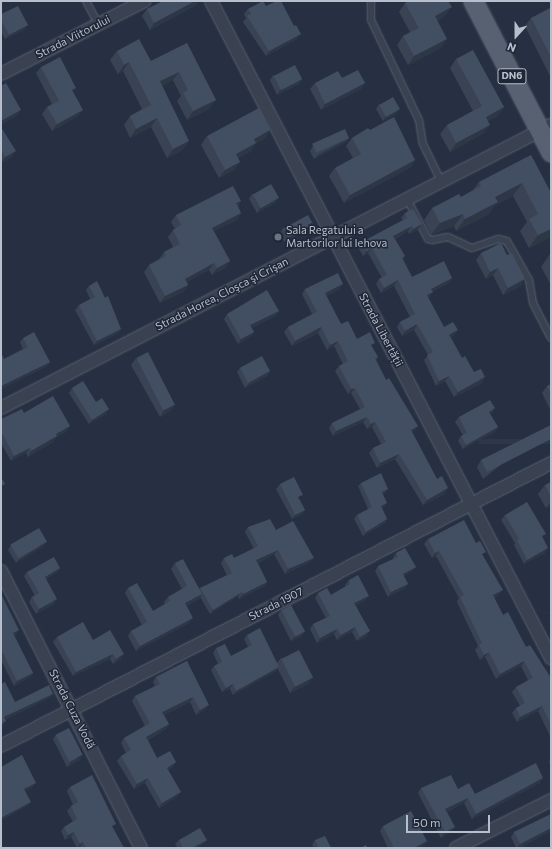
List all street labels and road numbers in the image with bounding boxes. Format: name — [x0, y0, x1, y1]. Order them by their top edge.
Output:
street label: Strada Viitorului — [34, 13, 112, 61]
road number: DN6 — [497, 68, 527, 84]
street label: Strada Horea, Cloşca şi Crişan — [153, 255, 291, 333]
street label: Strada Libertății — [356, 291, 406, 369]
street label: Strada 1907 — [247, 585, 305, 623]
street label: Strada Cuza Vodă — [46, 667, 98, 751]

